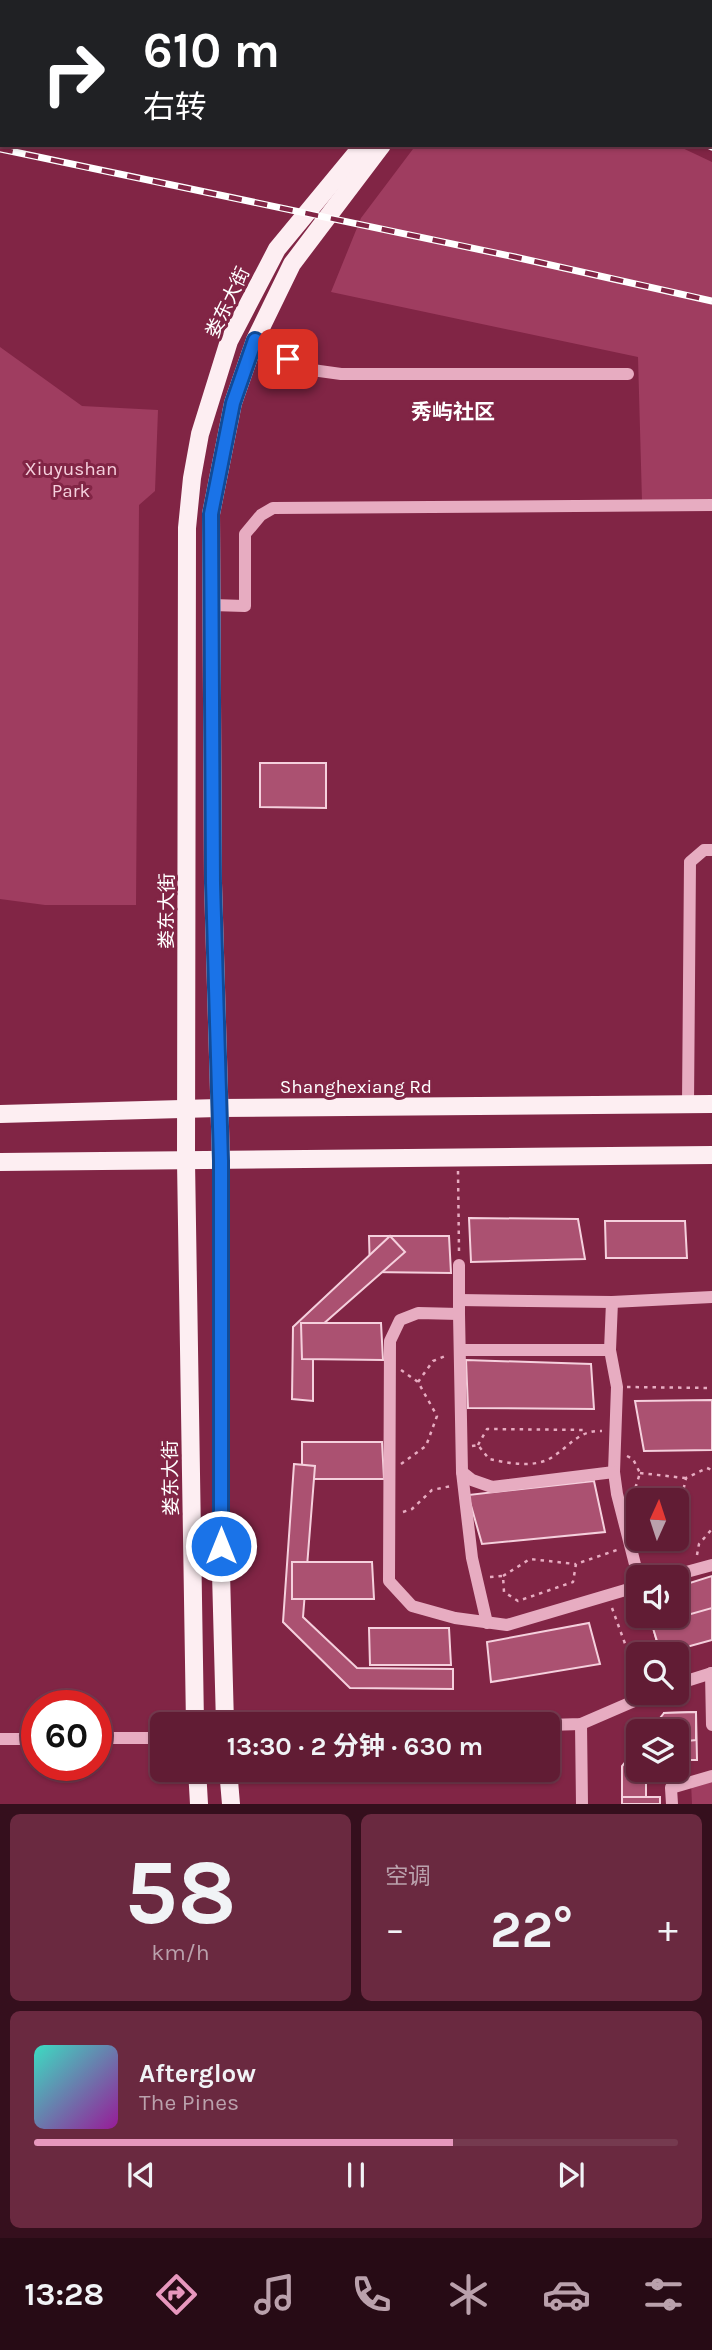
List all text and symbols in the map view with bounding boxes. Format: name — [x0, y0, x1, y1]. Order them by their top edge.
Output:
text: 610 m — [143, 22, 280, 79]
icon: right — [28, 28, 119, 119]
text: 右转 — [143, 89, 207, 126]
street label: 娄东大街 — [201, 263, 254, 341]
pin — [258, 329, 318, 389]
icon: arrive — [269, 340, 307, 378]
district label: 秀屿社区 — [411, 400, 495, 424]
park label: Xiuyushan Park — [24, 458, 118, 502]
street label: 娄东大街 — [156, 873, 178, 949]
street label: Shanghexiang Rd — [280, 1076, 432, 1098]
street label: 娄东大街 — [159, 1440, 183, 1516]
north arrow — [626, 1488, 690, 1550]
map controls — [626, 1488, 689, 1782]
position arrow — [184, 1509, 258, 1583]
button: sound — [626, 1565, 689, 1628]
button: search — [626, 1642, 689, 1705]
speed limit sign: 60 — [21, 1690, 112, 1781]
button: layers — [626, 1719, 689, 1782]
text: 13:30 · 2 分钟 · 630 m — [227, 1731, 483, 1762]
text: 58 — [125, 1840, 236, 1946]
text: 空调 — [385, 1863, 431, 1890]
text: 22° — [490, 1899, 573, 1960]
text: − — [385, 1907, 405, 1952]
text: + — [658, 1907, 678, 1952]
text: km/h — [151, 1939, 210, 1966]
text: Afterglow — [139, 2058, 256, 2089]
text: The Pines — [139, 2089, 239, 2116]
icon: previous — [122, 2156, 160, 2194]
icon: pause — [337, 2156, 375, 2194]
icon: next — [552, 2156, 590, 2194]
icon: directions — [152, 2270, 201, 2319]
icon: music — [250, 2270, 299, 2319]
icon: phone — [347, 2270, 396, 2319]
icon: climate — [444, 2270, 493, 2319]
icon: car — [542, 2270, 591, 2319]
icon: filters — [639, 2270, 688, 2319]
text: 13:28 — [24, 2276, 104, 2313]

